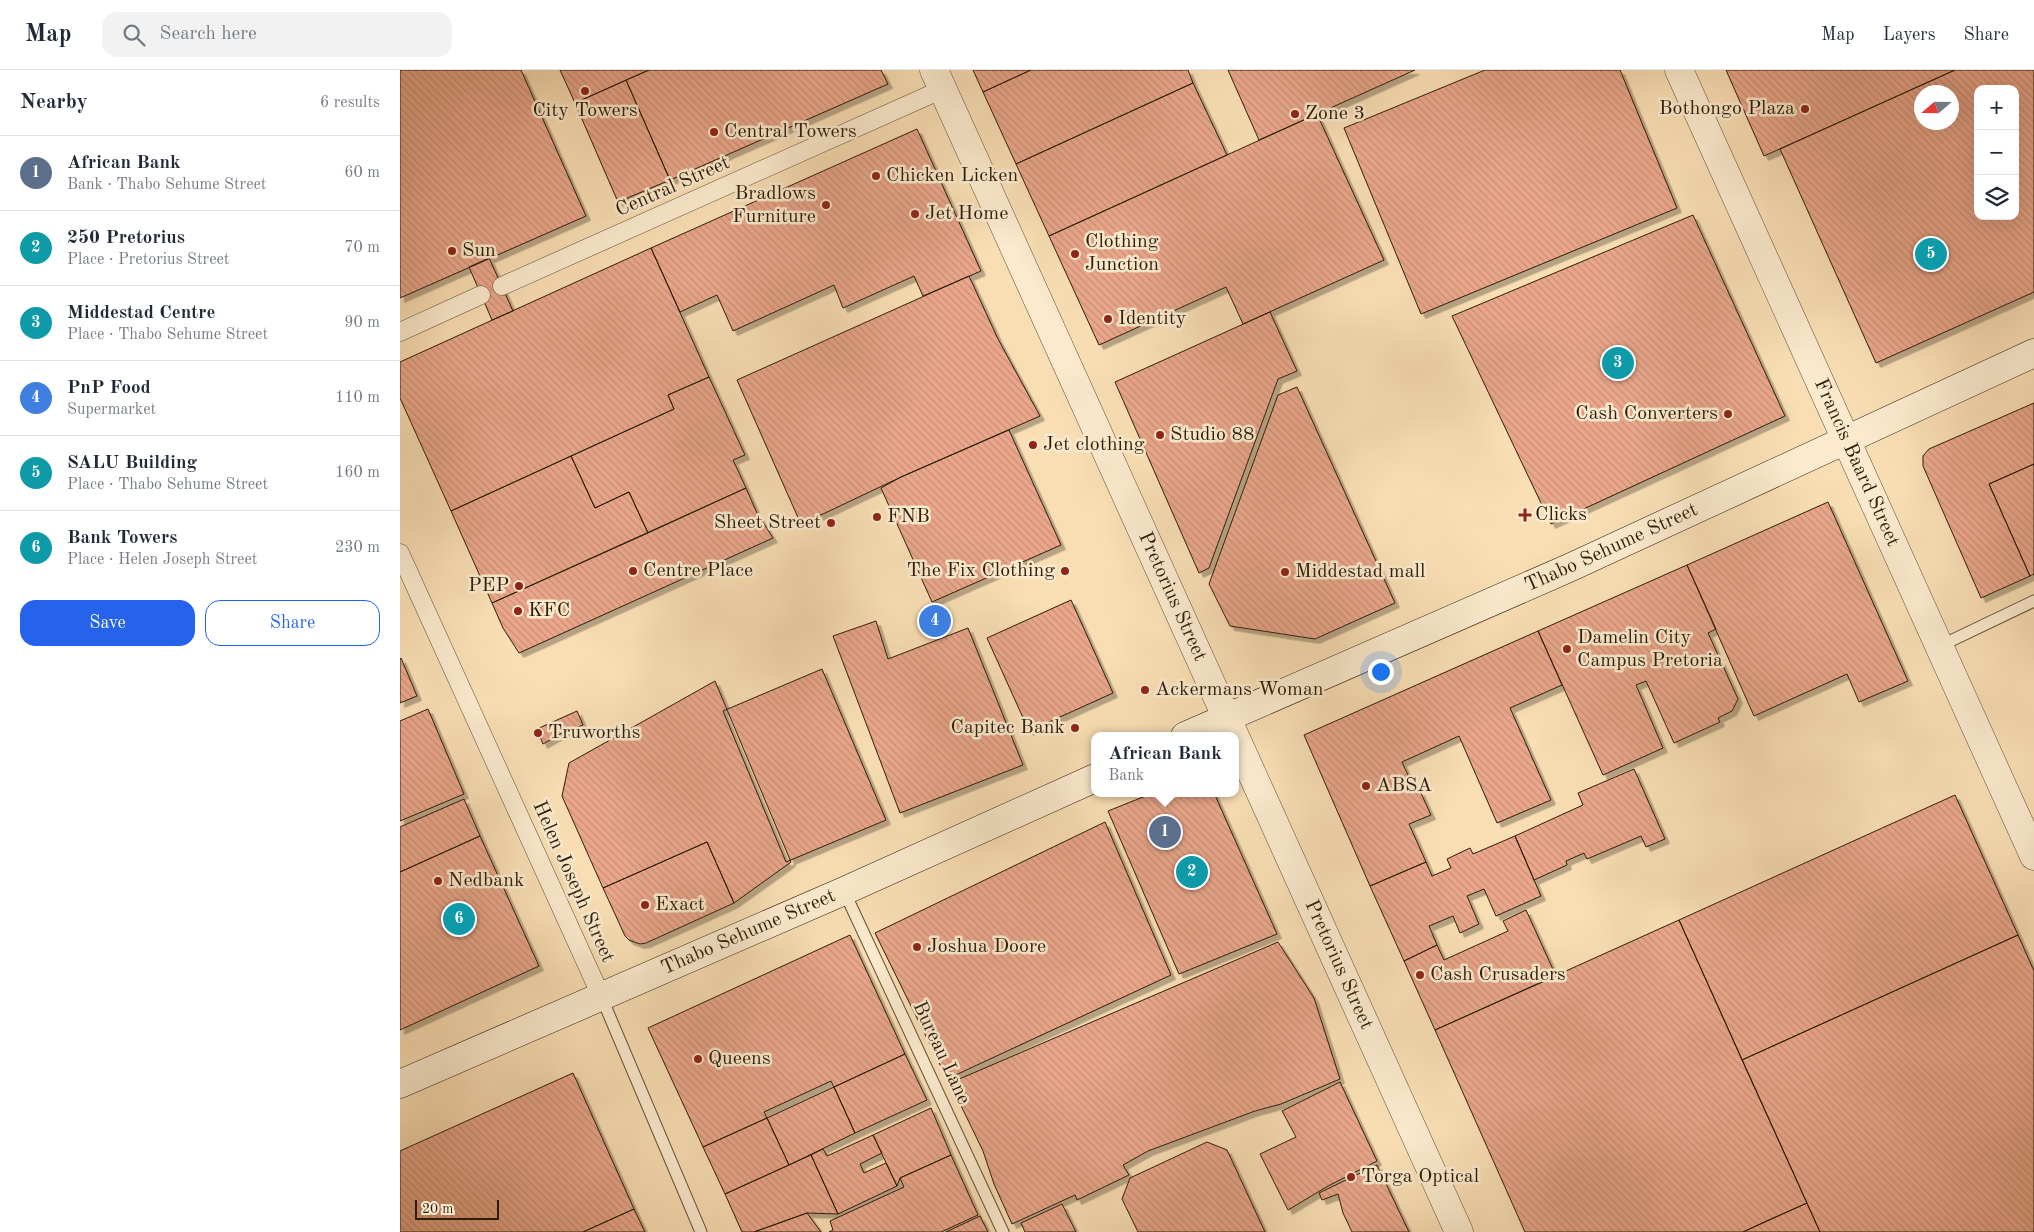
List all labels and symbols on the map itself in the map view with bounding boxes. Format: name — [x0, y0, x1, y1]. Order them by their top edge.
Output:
marker: City Towers — [579, 85, 591, 97]
north arrow — [1914, 85, 1959, 130]
place label: Bothongo Plaza — [1659, 99, 1795, 119]
place label: City Towers — [532, 101, 638, 121]
marker: Bothongo Plaza — [1799, 103, 1811, 115]
place label: Zone 3 — [1305, 104, 1365, 124]
marker: Zone 3 — [1289, 108, 1301, 120]
place label: Central Towers — [724, 122, 857, 142]
marker: Central Towers — [708, 126, 720, 138]
street label: Central Street — [613, 153, 733, 221]
place label: Chicken Licken — [886, 166, 1019, 186]
marker: Chicken Licken — [870, 170, 882, 182]
place label: Bradlows Furniture — [732, 184, 816, 227]
marker: Bradlows Furniture — [820, 199, 832, 211]
place label: Jet Home — [925, 204, 1008, 224]
marker: Jet Home — [909, 208, 921, 220]
place label: Clothing Junction — [1085, 232, 1159, 275]
pin: 5 — [1915, 235, 1947, 273]
place label: Sun — [462, 241, 496, 261]
marker: Sun — [446, 245, 458, 257]
marker: Clothing Junction — [1069, 248, 1081, 260]
place label: Identity — [1118, 309, 1187, 329]
marker: Identity — [1102, 313, 1114, 325]
pin: 3 — [1602, 344, 1634, 382]
street label: Francis Baard Street — [1810, 376, 1903, 550]
place label: Cash Converters — [1575, 404, 1718, 424]
marker: Cash Converters — [1722, 408, 1734, 420]
place label: Studio 88 — [1170, 425, 1255, 445]
marker: Studio 88 — [1154, 429, 1166, 441]
place label: Jet clothing — [1043, 435, 1145, 455]
marker: Jet clothing — [1027, 439, 1039, 451]
street label: Thabo Sehume Street — [1522, 500, 1701, 596]
place label: Clicks — [1535, 505, 1587, 525]
place label: FNB — [887, 507, 930, 527]
marker: Clicks — [1519, 509, 1531, 521]
marker: FNB — [871, 511, 883, 523]
place label: Sheet Street — [714, 513, 821, 533]
marker: Sheet Street — [825, 517, 837, 529]
street label: Pretorius Street — [1134, 529, 1210, 664]
place label: Centre Place — [643, 561, 753, 581]
place label: The Fix Clothing — [907, 561, 1055, 581]
place label: Middestad mall — [1295, 562, 1425, 582]
marker: Centre Place — [627, 565, 639, 577]
marker: The Fix Clothing — [1059, 565, 1071, 577]
marker: Middestad mall — [1279, 566, 1291, 578]
place label: PEP — [468, 576, 509, 596]
marker: PEP — [513, 580, 525, 592]
place label: KFC — [528, 601, 570, 621]
pin: 4 — [919, 602, 951, 640]
marker: KFC — [512, 605, 524, 617]
place label: Damelin City Campus Pretoria — [1577, 628, 1723, 671]
marker: Damelin City Campus Pretoria — [1561, 643, 1573, 655]
your location — [1368, 659, 1394, 685]
place label: Ackermans Woman — [1155, 680, 1324, 700]
marker: Ackermans Woman — [1139, 684, 1151, 696]
place label: Capitec Bank — [951, 718, 1065, 738]
marker: Capitec Bank — [1069, 722, 1081, 734]
place label: Truworths — [548, 723, 640, 743]
marker: Truworths — [532, 727, 544, 739]
place label: ABSA — [1376, 776, 1432, 796]
marker: ABSA — [1360, 780, 1372, 792]
street label: Helen Joseph Street — [528, 798, 618, 966]
pin: 1 — [1149, 813, 1181, 851]
pin: 2 — [1176, 853, 1208, 891]
place label: Nedbank — [448, 871, 524, 891]
marker: Nedbank — [432, 875, 444, 887]
street label: Thabo Sehume Street — [658, 886, 839, 979]
place label: Exact — [655, 895, 705, 915]
street label: Pretorius Street — [1300, 897, 1376, 1033]
marker: Exact — [639, 899, 651, 911]
pin: 6 — [443, 900, 475, 938]
place label: Joshua Doore — [927, 937, 1046, 957]
marker: Joshua Doore — [911, 941, 923, 953]
place label: Cash Crusaders — [1430, 965, 1566, 985]
marker: Cash Crusaders — [1414, 969, 1426, 981]
street label: Bureau Lane — [908, 998, 974, 1108]
place label: Queens — [708, 1049, 771, 1069]
marker: Queens — [692, 1053, 704, 1065]
place label: Torga Optical — [1361, 1167, 1479, 1187]
marker: Torga Optical — [1345, 1171, 1357, 1183]
scale bar — [415, 1197, 499, 1220]

